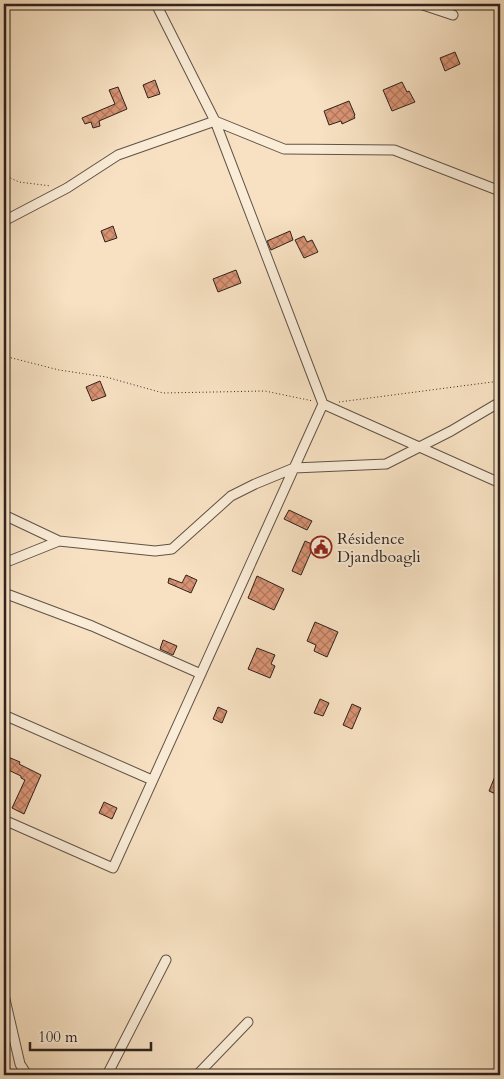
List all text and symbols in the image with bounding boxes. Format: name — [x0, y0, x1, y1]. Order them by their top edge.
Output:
place label: Résidence Djandboagli — [337, 528, 421, 568]
public building icon: Résidence Djandboagli — [309, 535, 333, 559]
scale bar — [30, 1019, 151, 1051]
text: 100 m — [38, 1027, 78, 1047]

